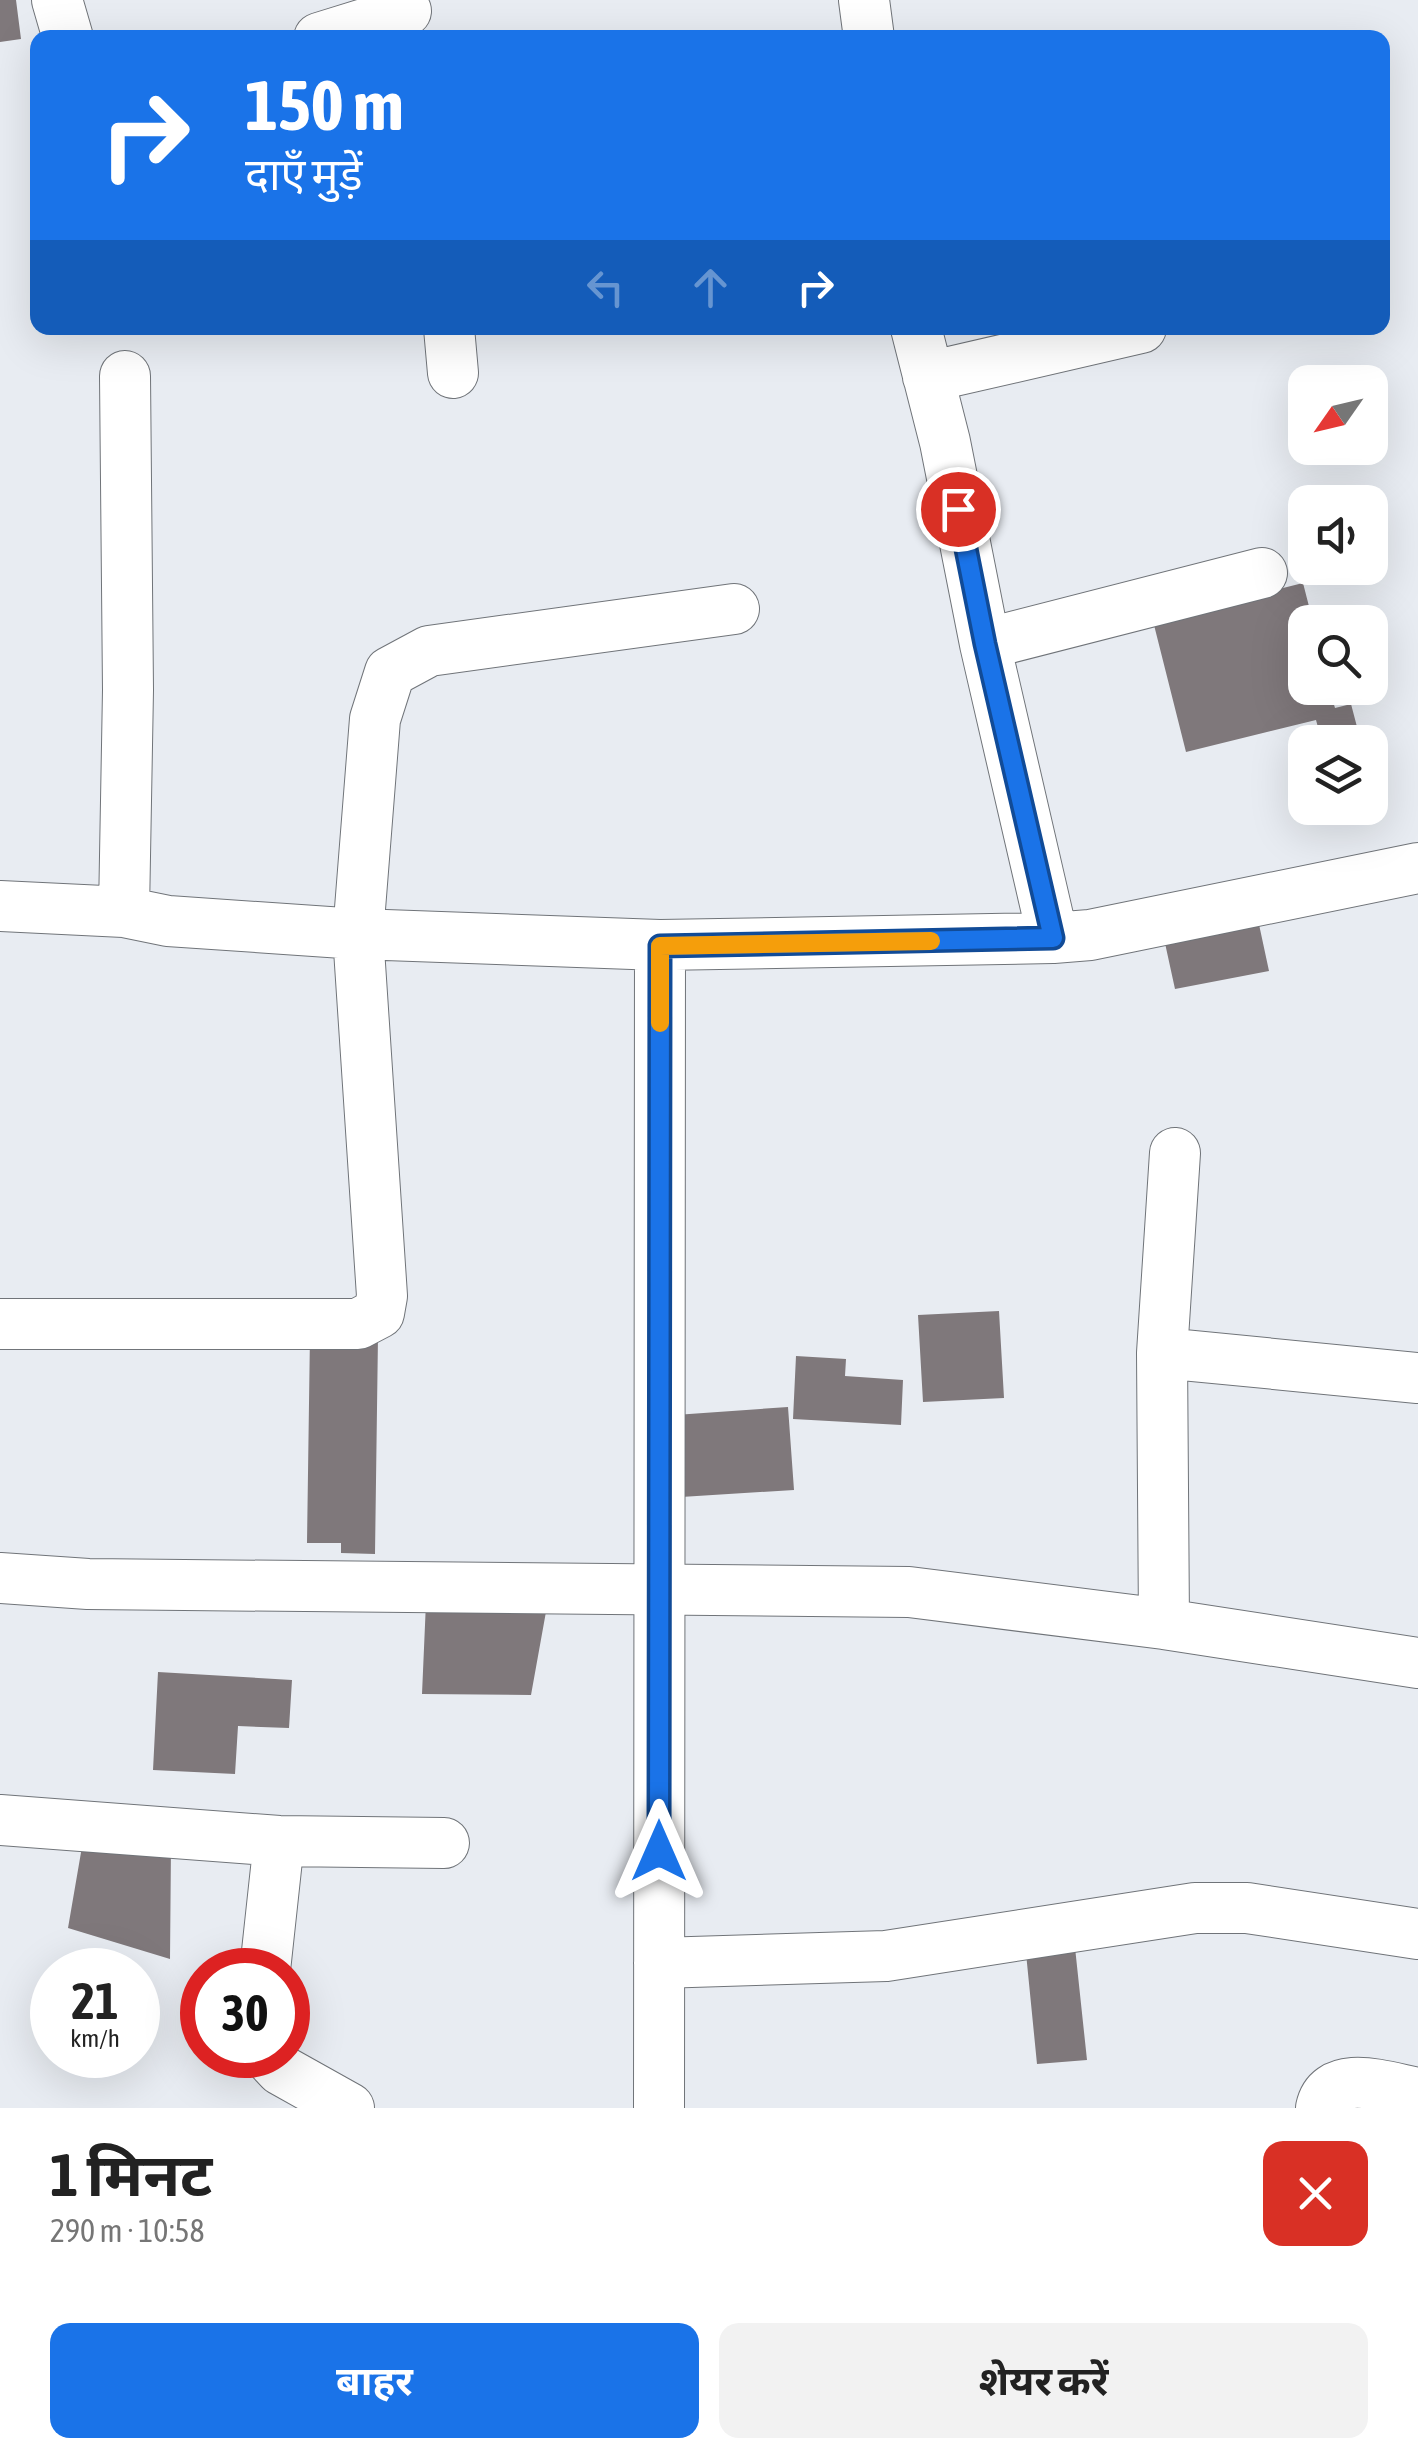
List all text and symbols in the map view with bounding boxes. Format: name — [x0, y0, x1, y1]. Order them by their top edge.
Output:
text: 150 m — [245, 65, 404, 145]
icon: right — [80, 70, 210, 200]
text: दाएँ मुड़ें — [245, 148, 363, 200]
icon: left — [578, 260, 633, 315]
icon: ahead — [683, 260, 738, 315]
icon: right — [788, 260, 843, 315]
north arrow — [1288, 365, 1388, 465]
map controls — [1288, 365, 1388, 825]
pin — [916, 467, 1001, 552]
icon: arrive — [931, 482, 986, 537]
button: sound — [1288, 485, 1388, 585]
button: search — [1288, 605, 1388, 705]
button: layers — [1288, 725, 1388, 825]
position arrow — [607, 1799, 711, 1903]
speed limit sign: 30 — [180, 1948, 310, 2078]
text: 21 — [71, 1972, 118, 2030]
text: km/h — [70, 2024, 120, 2052]
text: 1 मिनट — [50, 2140, 212, 2209]
button: close — [1263, 2141, 1368, 2246]
text: 290 m · 10:58 — [50, 2212, 205, 2249]
button: बाहर — [50, 2323, 699, 2438]
button: शेयर करें — [719, 2323, 1368, 2438]

